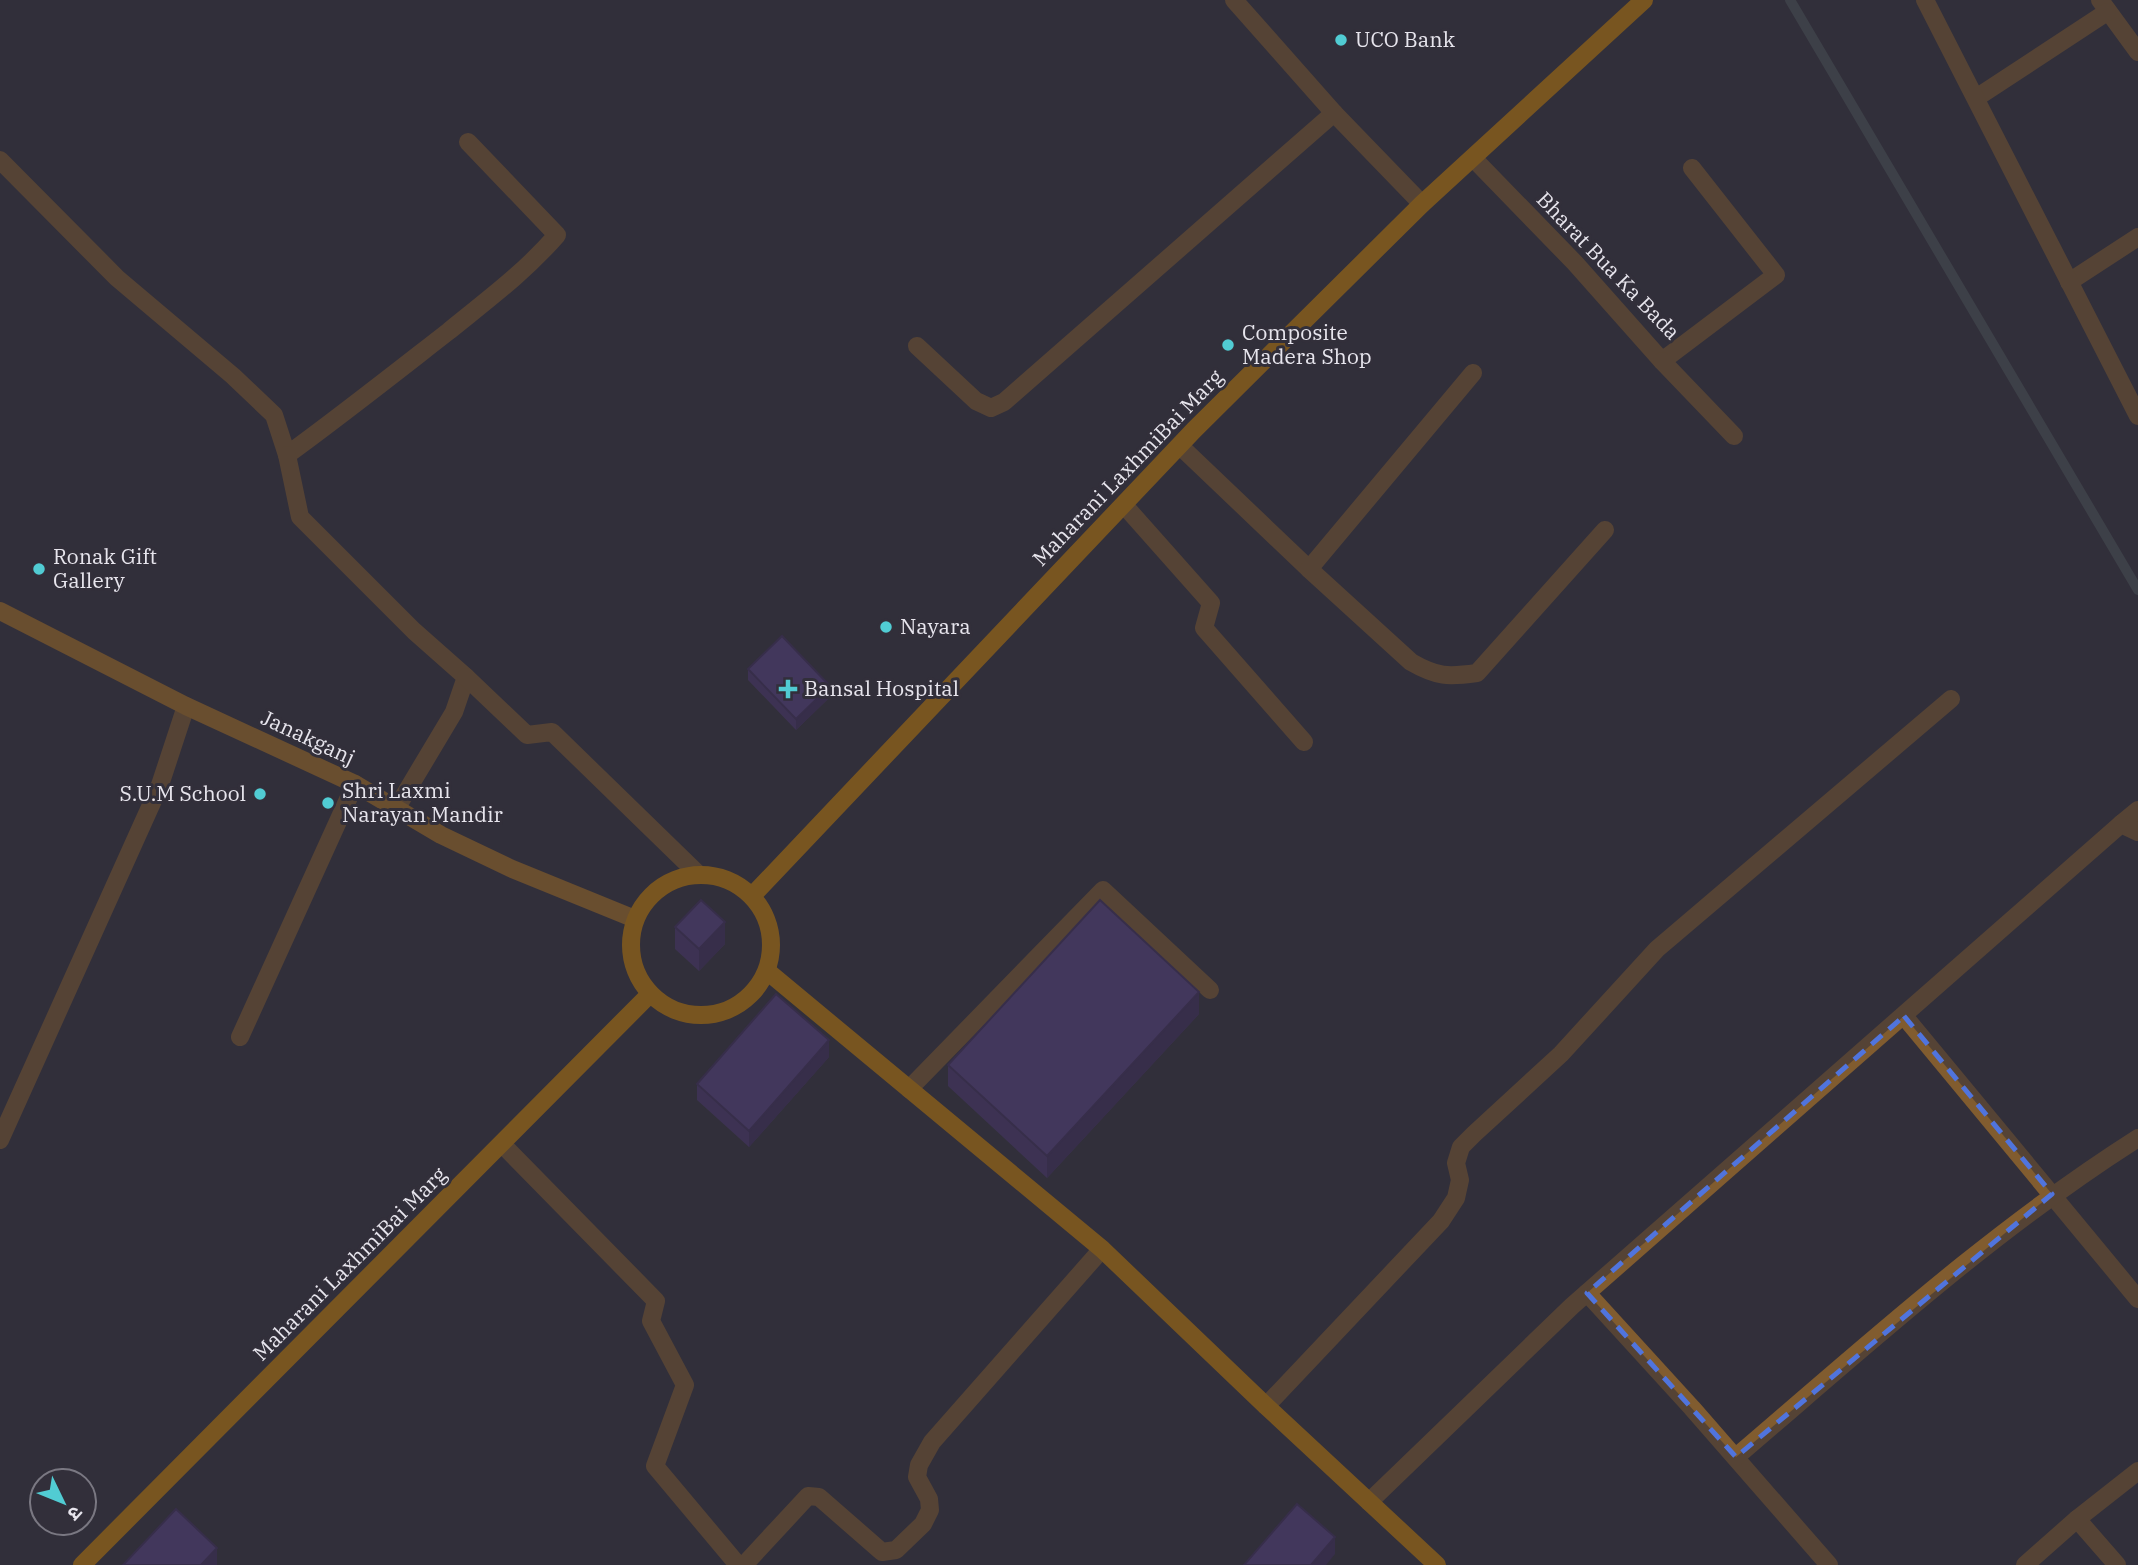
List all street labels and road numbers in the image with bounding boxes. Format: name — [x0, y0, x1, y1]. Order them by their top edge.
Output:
street label: Bharat Bua Ka Bada — [1531, 185, 1687, 345]
street label: Maharani LaxhmiBai Marg — [1026, 363, 1229, 572]
street label: Janakganj — [257, 703, 360, 771]
street label: Maharani LaxhmiBai Marg — [246, 1160, 453, 1366]

